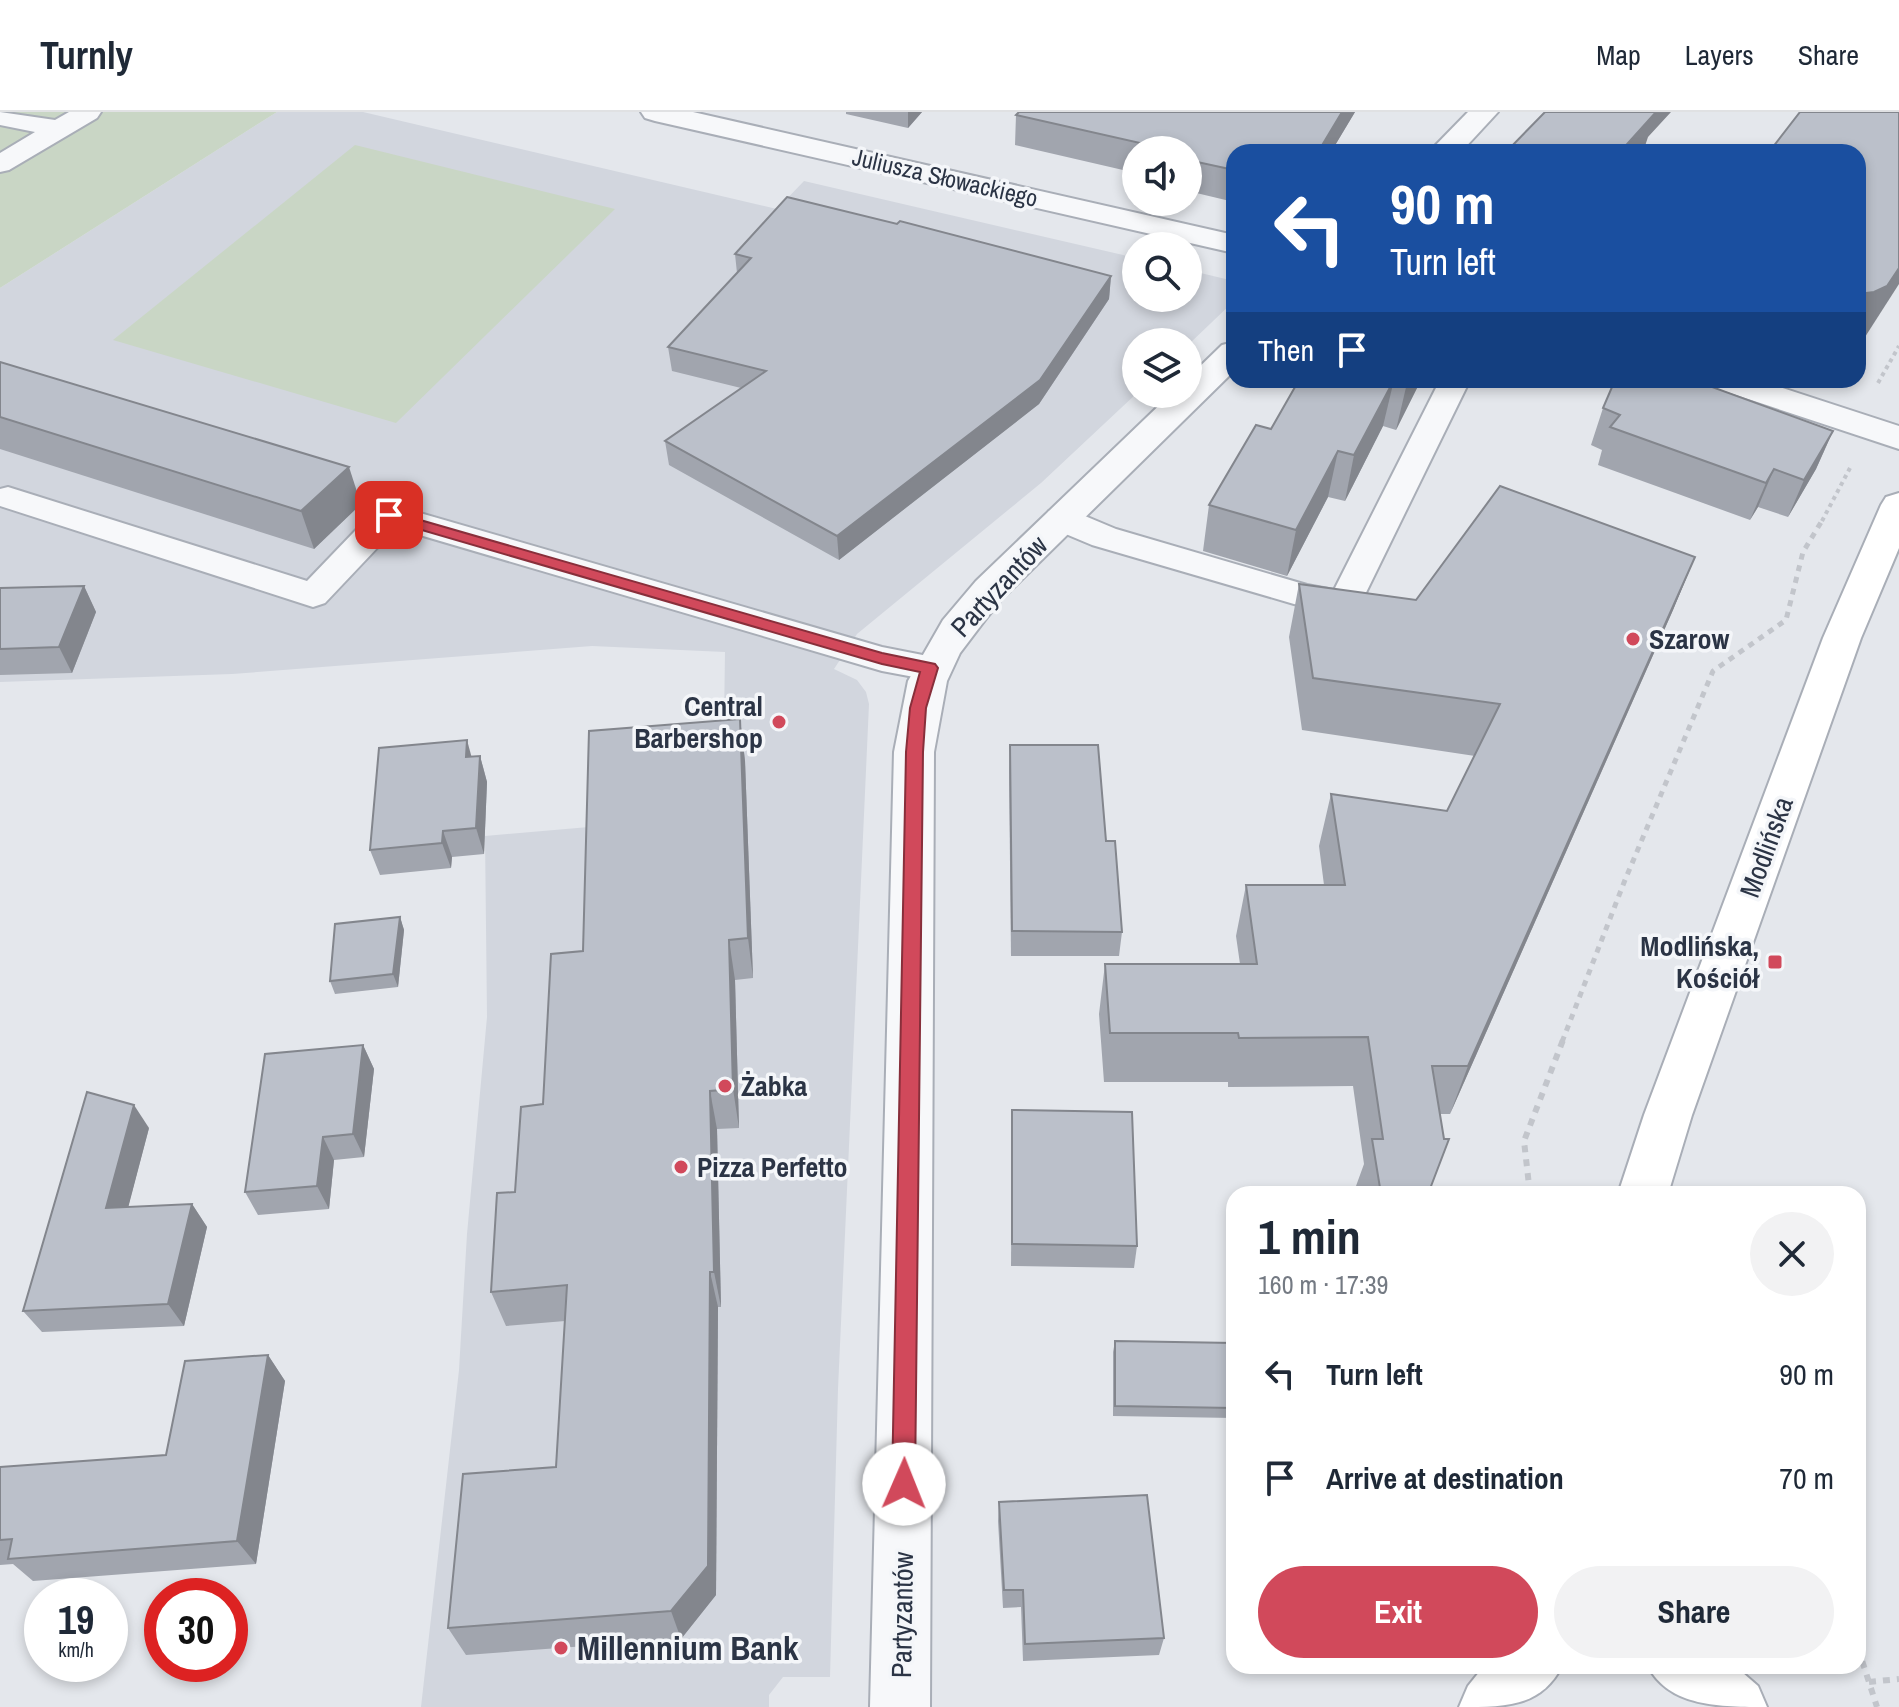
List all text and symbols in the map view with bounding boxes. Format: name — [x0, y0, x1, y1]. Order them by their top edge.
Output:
text: Turnly — [40, 30, 133, 81]
text: Map — [1596, 36, 1641, 74]
text: Layers — [1685, 36, 1754, 74]
text: Share — [1798, 36, 1859, 74]
map controls — [1122, 136, 1202, 408]
button: sound — [1122, 136, 1202, 216]
street label: Juliusza Słowackiego — [849, 140, 1041, 214]
text: 90 m — [1390, 166, 1495, 241]
icon: left — [1258, 176, 1362, 280]
button: search — [1122, 232, 1202, 312]
text: Turn left — [1390, 238, 1496, 286]
button: layers — [1122, 328, 1202, 408]
icon: arrive — [1330, 328, 1374, 372]
text: Then — [1258, 330, 1314, 370]
pin — [355, 481, 423, 549]
icon: arrive — [367, 493, 411, 537]
street label: Partyzantów — [942, 527, 1056, 645]
place label: Szarow — [1649, 620, 1730, 658]
marker: Szarow — [1624, 630, 1642, 648]
place label: Central Barbershop — [634, 687, 763, 757]
marker: Central Barbershop — [770, 713, 788, 731]
street label: Modlińska — [1730, 791, 1802, 903]
place label: Modlińska, Kościół — [1640, 927, 1761, 997]
marker: Modlińska, Kościół — [1766, 953, 1784, 971]
place label: Żabka — [741, 1067, 808, 1105]
marker: Żabka — [716, 1077, 734, 1095]
place label: Pizza Perfetto — [697, 1148, 848, 1186]
marker: Pizza Perfetto — [672, 1158, 690, 1176]
text: 1 min — [1258, 1204, 1361, 1269]
button: close — [1750, 1212, 1834, 1296]
text: 160 m · 17:39 — [1258, 1267, 1388, 1302]
icon: left — [1258, 1352, 1302, 1396]
text: Turn left — [1326, 1354, 1423, 1394]
text: 90 m — [1779, 1354, 1834, 1394]
position arrow — [862, 1442, 946, 1526]
icon: arrive — [1258, 1456, 1302, 1500]
text: Arrive at destination — [1326, 1458, 1564, 1498]
text: 70 m — [1779, 1458, 1834, 1498]
street label: Partyzantów — [882, 1551, 922, 1678]
button: Exit — [1258, 1566, 1538, 1658]
button: Share — [1554, 1566, 1834, 1658]
speed limit sign: 30 — [144, 1578, 248, 1682]
text: 19 — [58, 1593, 94, 1646]
place label: Millennium Bank — [577, 1625, 799, 1671]
text: km/h — [58, 1636, 94, 1663]
marker: Millennium Bank — [552, 1639, 570, 1657]

